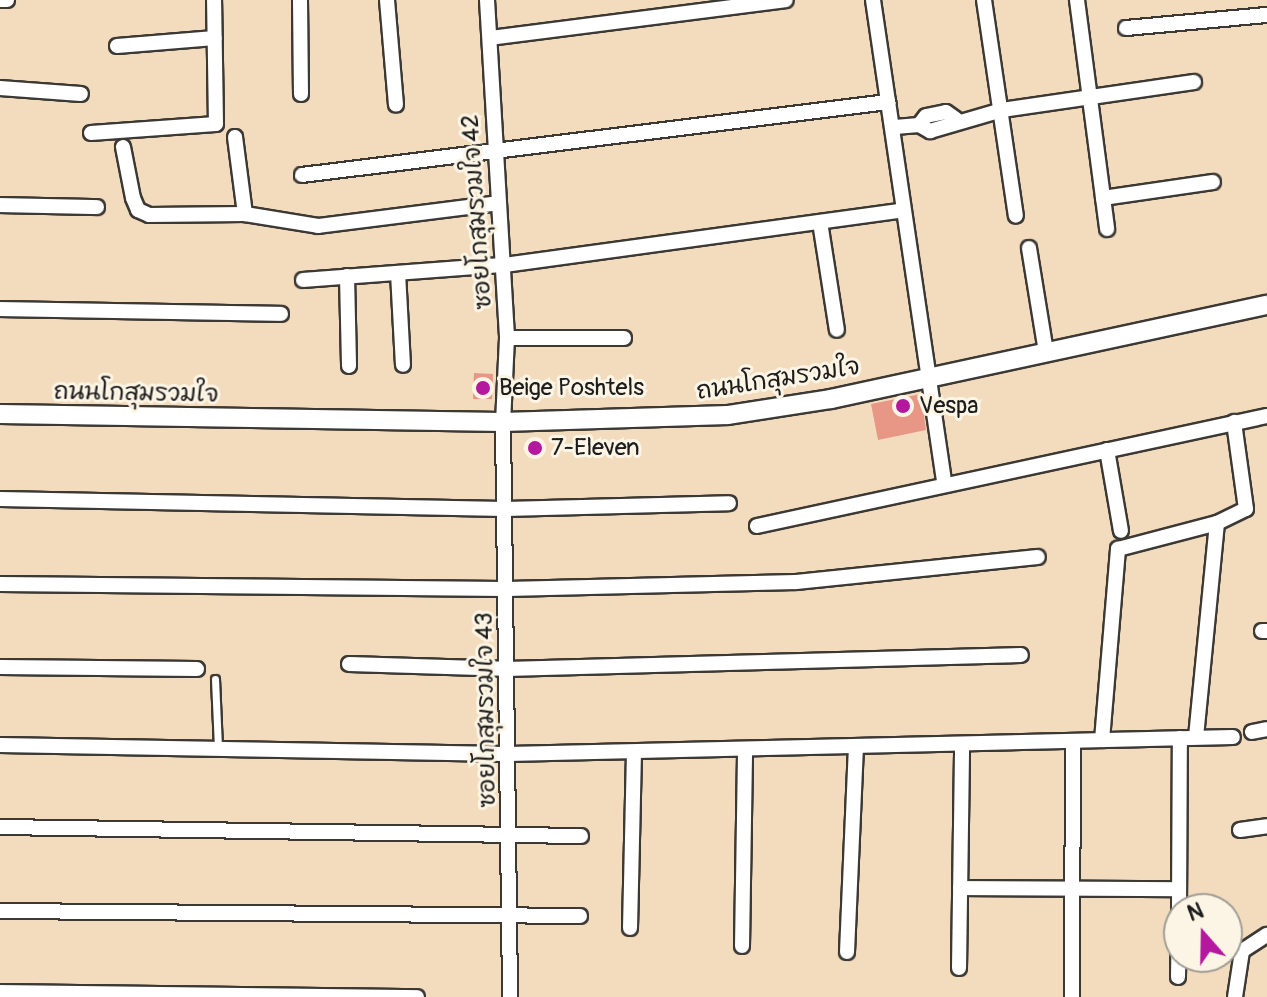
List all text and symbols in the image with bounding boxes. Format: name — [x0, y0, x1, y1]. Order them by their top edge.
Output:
street label: ซอยโกสุมรวมใจ 42 — [456, 114, 498, 310]
street label: ถนนโกสุมรวมใจ — [694, 352, 862, 406]
place label: Beige Poshtels — [499, 374, 644, 402]
street label: ถนนโกสุมรวมใจ — [53, 377, 219, 409]
marker: Beige Poshtels — [474, 379, 492, 397]
place label: Vespa — [919, 392, 978, 420]
marker: Vespa — [894, 397, 912, 415]
place label: 7-Eleven — [551, 434, 640, 462]
marker: 7-Eleven — [526, 439, 544, 457]
street label: ซอยโกสุมรวมใจ 43 — [470, 612, 502, 808]
north arrow — [1163, 893, 1243, 973]
text: N — [1184, 897, 1207, 928]

